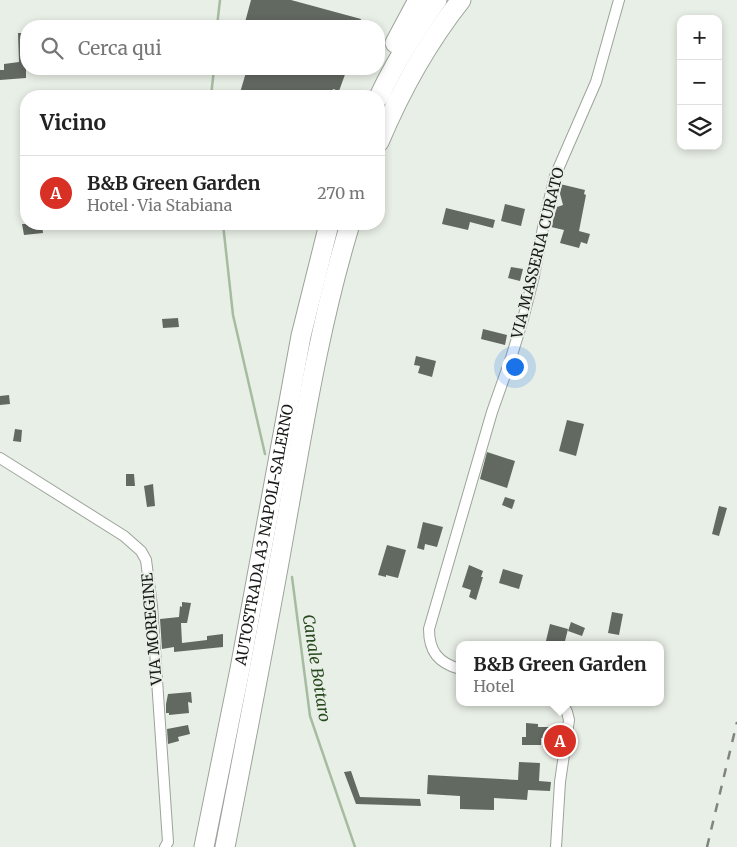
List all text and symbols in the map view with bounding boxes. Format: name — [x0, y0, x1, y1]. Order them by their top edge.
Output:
map controls — [677, 15, 722, 150]
button: + — [677, 15, 722, 60]
search box — [20, 20, 385, 75]
icon: search — [38, 34, 66, 62]
text: Cerca qui — [78, 36, 162, 60]
button: − — [677, 60, 722, 105]
button: layers — [677, 105, 722, 150]
text: Vicino — [40, 109, 106, 136]
street label: VIA MASSERIA CURATO — [507, 165, 568, 341]
text: B&B Green Garden — [87, 171, 260, 195]
text: A — [50, 183, 62, 203]
text: 270 m — [317, 183, 365, 203]
text: Hotel · Via Stabiana — [87, 195, 232, 215]
your location — [502, 354, 528, 380]
street label: AUTOSTRADA A3 NAPOLI-SALERNO — [231, 402, 297, 668]
street label: VIA MOREGINE — [137, 572, 166, 687]
water label: Canale Bottaro — [299, 613, 335, 723]
popup — [456, 641, 664, 706]
text: B&B Green Garden — [473, 652, 647, 676]
text: Hotel — [473, 676, 514, 696]
pin: A — [544, 722, 576, 760]

